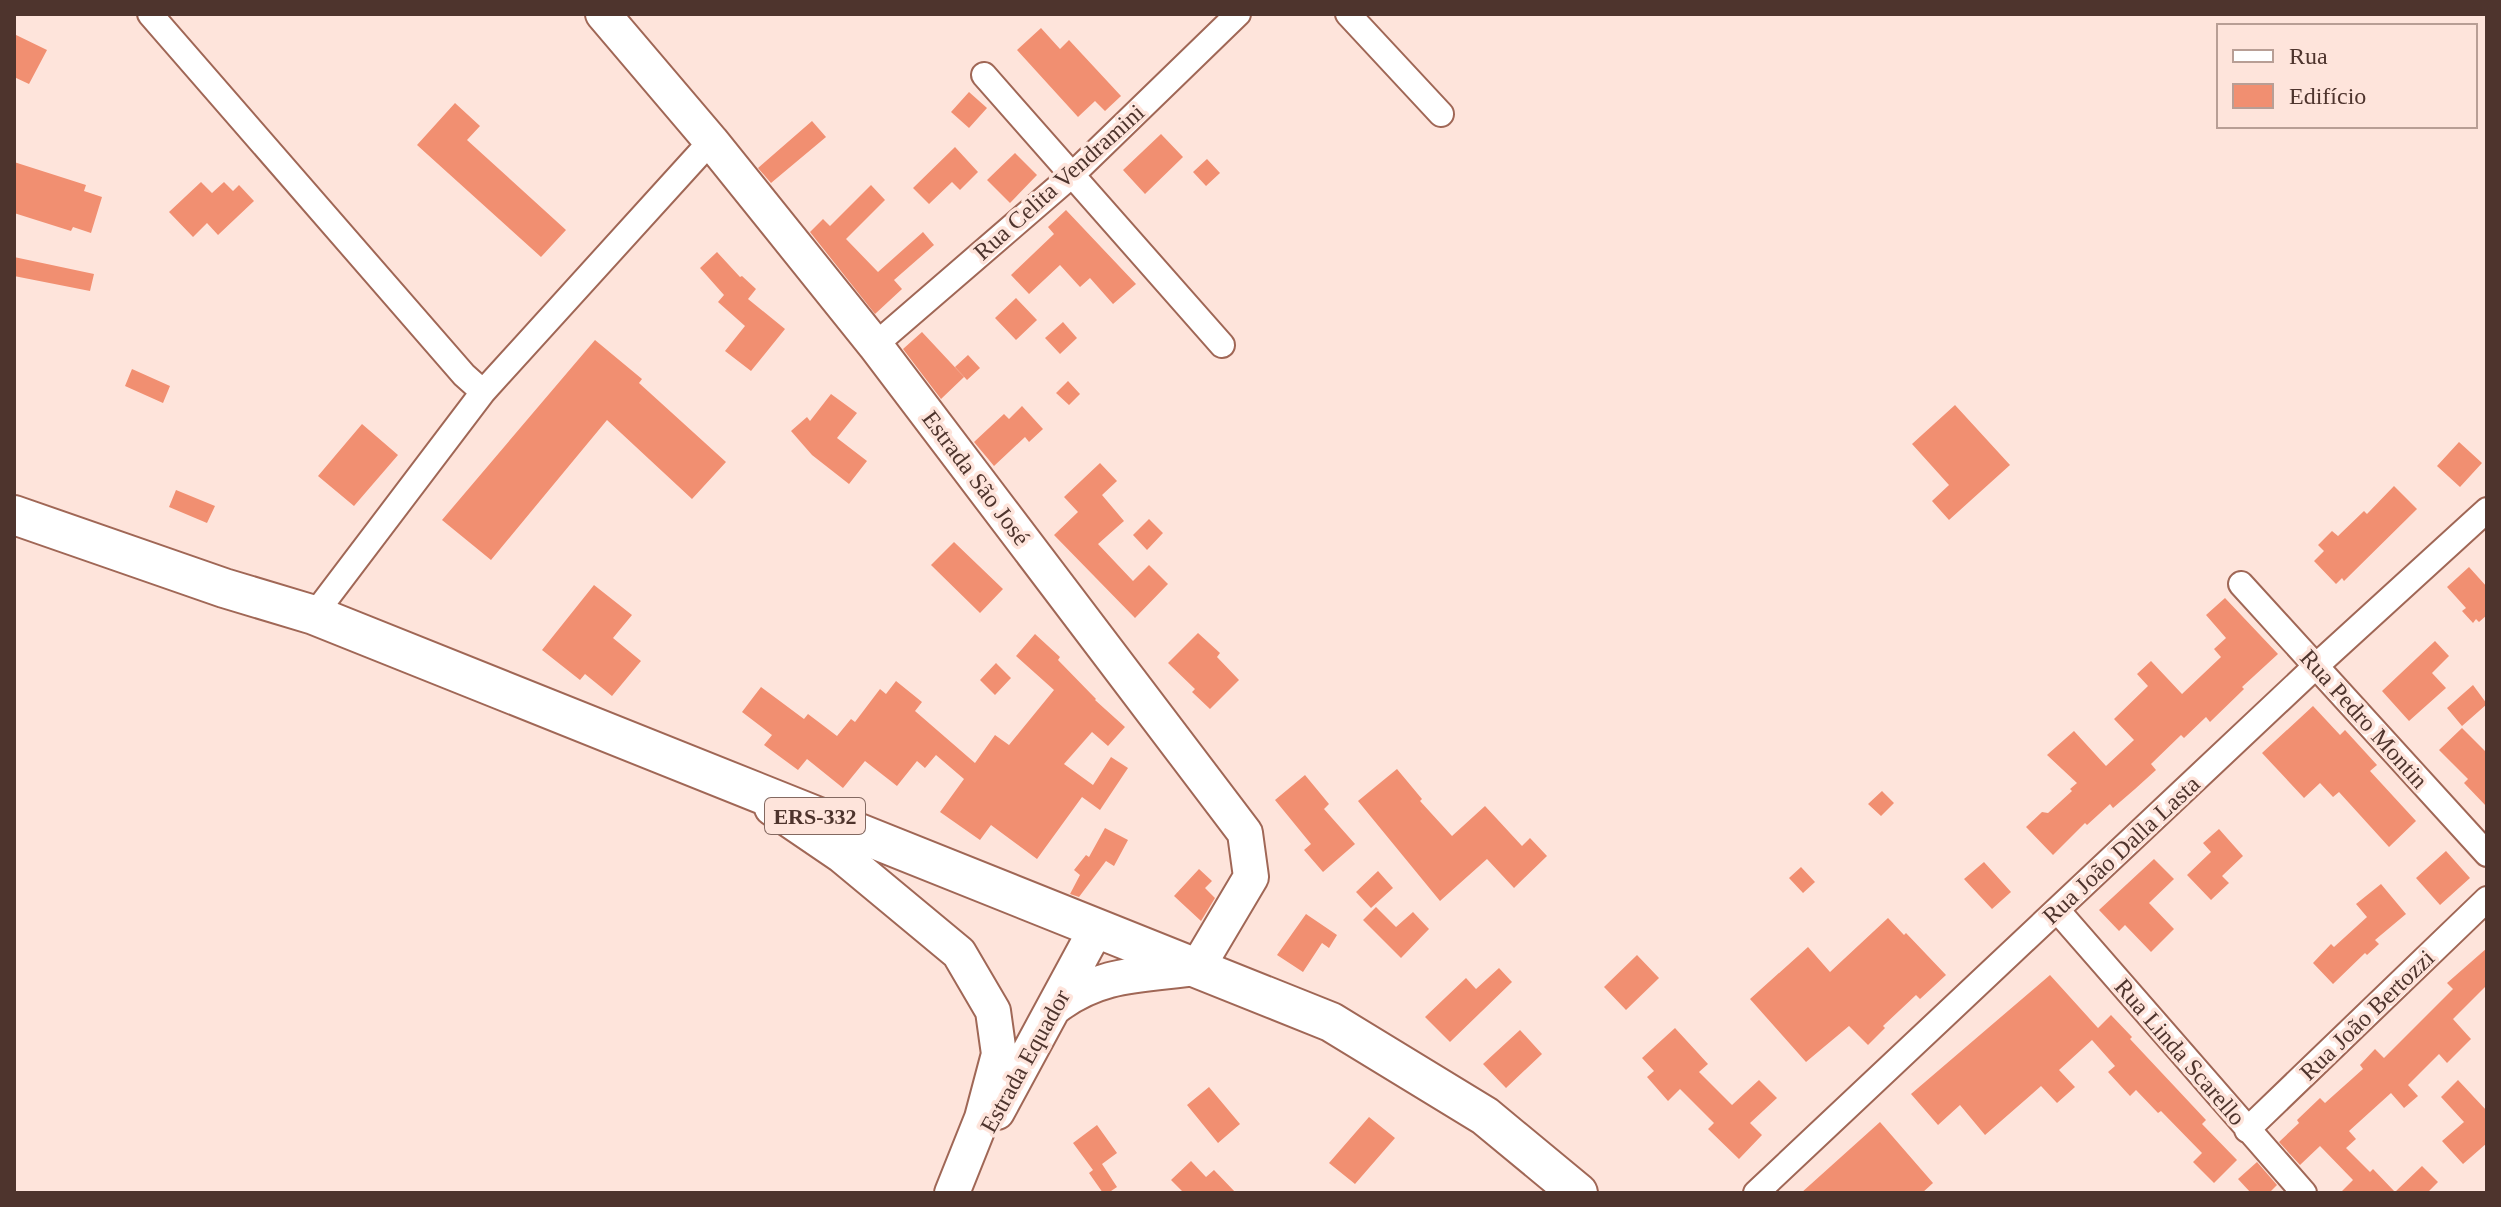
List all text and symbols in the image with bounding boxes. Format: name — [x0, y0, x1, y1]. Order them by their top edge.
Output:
legend — [2217, 24, 2477, 128]
text: Rua — [2289, 43, 2328, 69]
text: Edifício — [2289, 83, 2366, 109]
street label: Rua Celita Vendramini — [969, 99, 1150, 265]
street label: Estrada São José — [917, 406, 1035, 550]
street label: Rua Pedro Montin — [2295, 644, 2433, 794]
street label: Rua João Dalla Lasta — [2037, 770, 2205, 929]
road number: ERS-332 — [765, 798, 865, 834]
street label: Rua João Bertozzi — [2295, 944, 2440, 1085]
street label: Rua Linda Scarello — [2109, 974, 2251, 1130]
street label: Estrada Equador — [975, 985, 1075, 1137]

